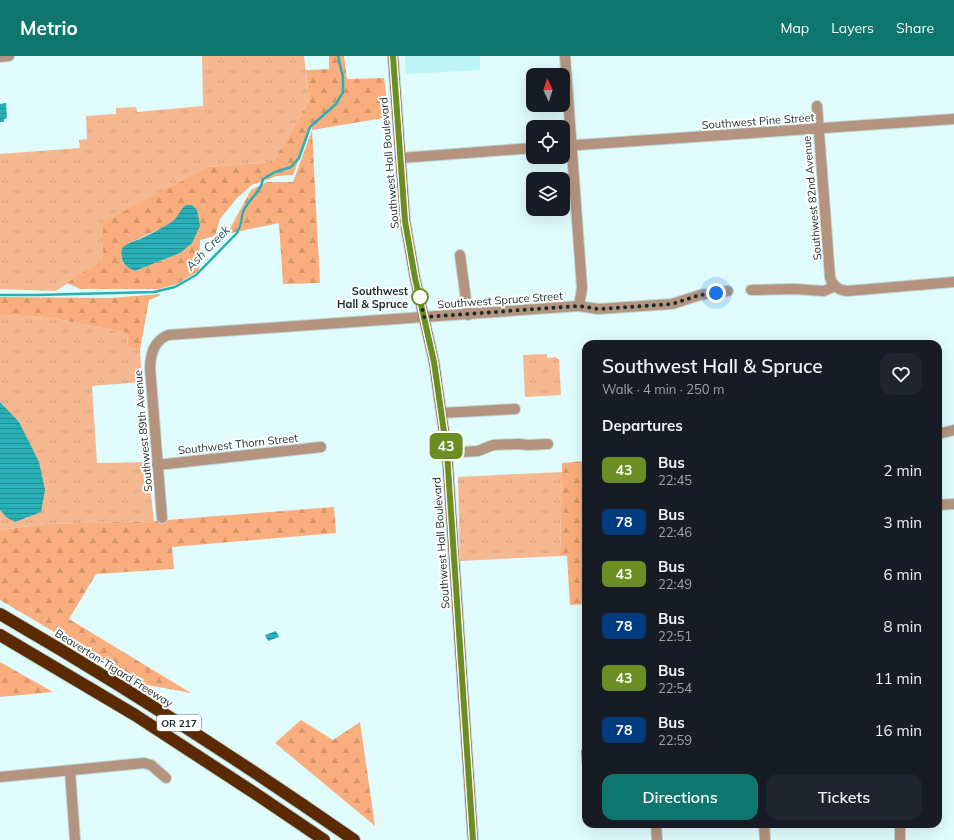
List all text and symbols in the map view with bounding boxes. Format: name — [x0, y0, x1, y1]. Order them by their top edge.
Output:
text: Metrio — [20, 16, 78, 40]
text: Map — [780, 19, 809, 37]
text: Layers — [831, 19, 874, 37]
text: Share — [896, 19, 934, 37]
north arrow — [526, 68, 570, 112]
map controls — [526, 68, 570, 216]
street label: Southwest Hall Boulevard — [376, 97, 402, 229]
street label: Southwest Pine Street — [701, 110, 815, 132]
button: locate — [526, 120, 570, 164]
street label: Southwest 82nd Avenue — [800, 135, 824, 261]
button: layers — [526, 172, 570, 216]
water label: Ash Creek — [182, 222, 233, 274]
your location — [706, 283, 726, 303]
place label: Southwest Hall & Spruce — [337, 284, 408, 311]
marker: Southwest Hall & Spruce — [411, 288, 429, 306]
street label: Southwest Spruce Street — [437, 289, 563, 311]
button: heart — [880, 353, 922, 395]
text: Southwest Hall & Spruce — [602, 354, 823, 378]
street label: Southwest 89th Avenue — [131, 370, 155, 492]
text: Walk · 4 min · 250 m — [602, 381, 724, 397]
text: Departures — [602, 416, 683, 435]
street label: Southwest Thorn Street — [177, 431, 299, 457]
line badge: 43 — [428, 433, 464, 459]
text: 43 — [438, 437, 454, 455]
text: Bus — [658, 453, 685, 472]
text: 43 — [616, 461, 632, 479]
text: 2 min — [884, 461, 922, 480]
text: 22:45 — [658, 472, 692, 488]
street label: Southwest Hall Boulevard — [429, 477, 453, 609]
text: Bus — [658, 505, 685, 524]
text: 78 — [616, 513, 632, 531]
text: 3 min — [884, 513, 922, 532]
text: 22:46 — [658, 524, 692, 540]
text: Bus — [658, 557, 685, 576]
text: 43 — [616, 565, 632, 583]
text: 6 min — [884, 565, 922, 584]
text: 22:49 — [658, 576, 692, 592]
text: Bus — [658, 609, 685, 628]
text: 78 — [616, 617, 632, 635]
text: 8 min — [884, 617, 922, 636]
street label: Beaverton-Tigard Freeway — [52, 626, 176, 710]
text: 22:51 — [658, 628, 692, 644]
text: Bus — [658, 661, 685, 680]
text: 43 — [616, 669, 632, 687]
text: 11 min — [875, 669, 922, 688]
text: 22:54 — [658, 680, 692, 696]
text: Bus — [658, 713, 685, 732]
road number: OR 217 — [157, 715, 201, 731]
text: 78 — [616, 721, 632, 739]
text: 16 min — [875, 721, 922, 740]
text: 22:59 — [658, 732, 692, 748]
button: Directions — [602, 774, 758, 820]
button: Tickets — [766, 774, 922, 820]

